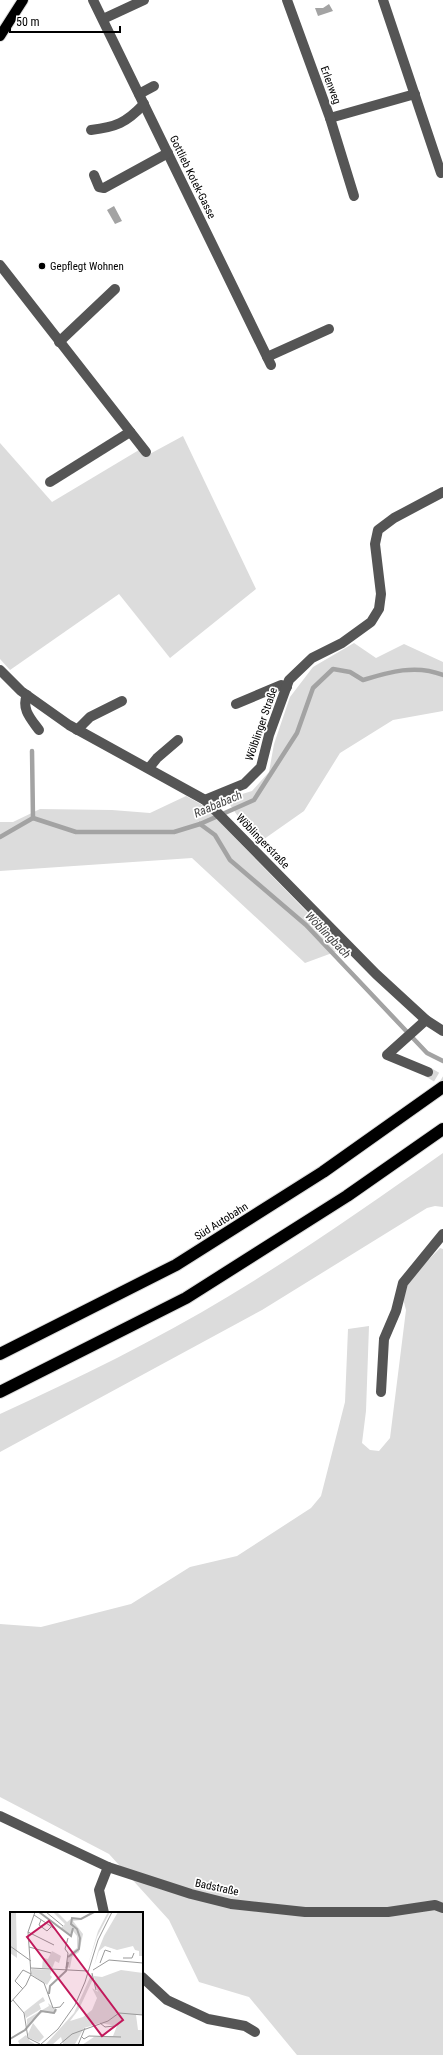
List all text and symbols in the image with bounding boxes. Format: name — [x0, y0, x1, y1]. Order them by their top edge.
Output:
scale bar — [10, 8, 120, 34]
text: 50 m — [16, 15, 40, 29]
street label: Erlenweg — [318, 64, 343, 106]
street label: Gottlieb Kotek-Gasse — [167, 133, 218, 221]
place label: Gepflegt Wohnen — [50, 260, 124, 273]
marker: Gepflegt Wohnen — [37, 261, 47, 271]
street label: Wölblinger Straße — [243, 686, 280, 763]
water label: Raababach — [192, 787, 245, 820]
street label: Wöblingerstraße — [233, 811, 292, 871]
water label: Wöblingbach — [302, 909, 354, 961]
street label: Süd Autobahn — [192, 1200, 250, 1243]
street label: Badstraße — [194, 1877, 240, 1898]
inset map — [10, 1912, 143, 2045]

